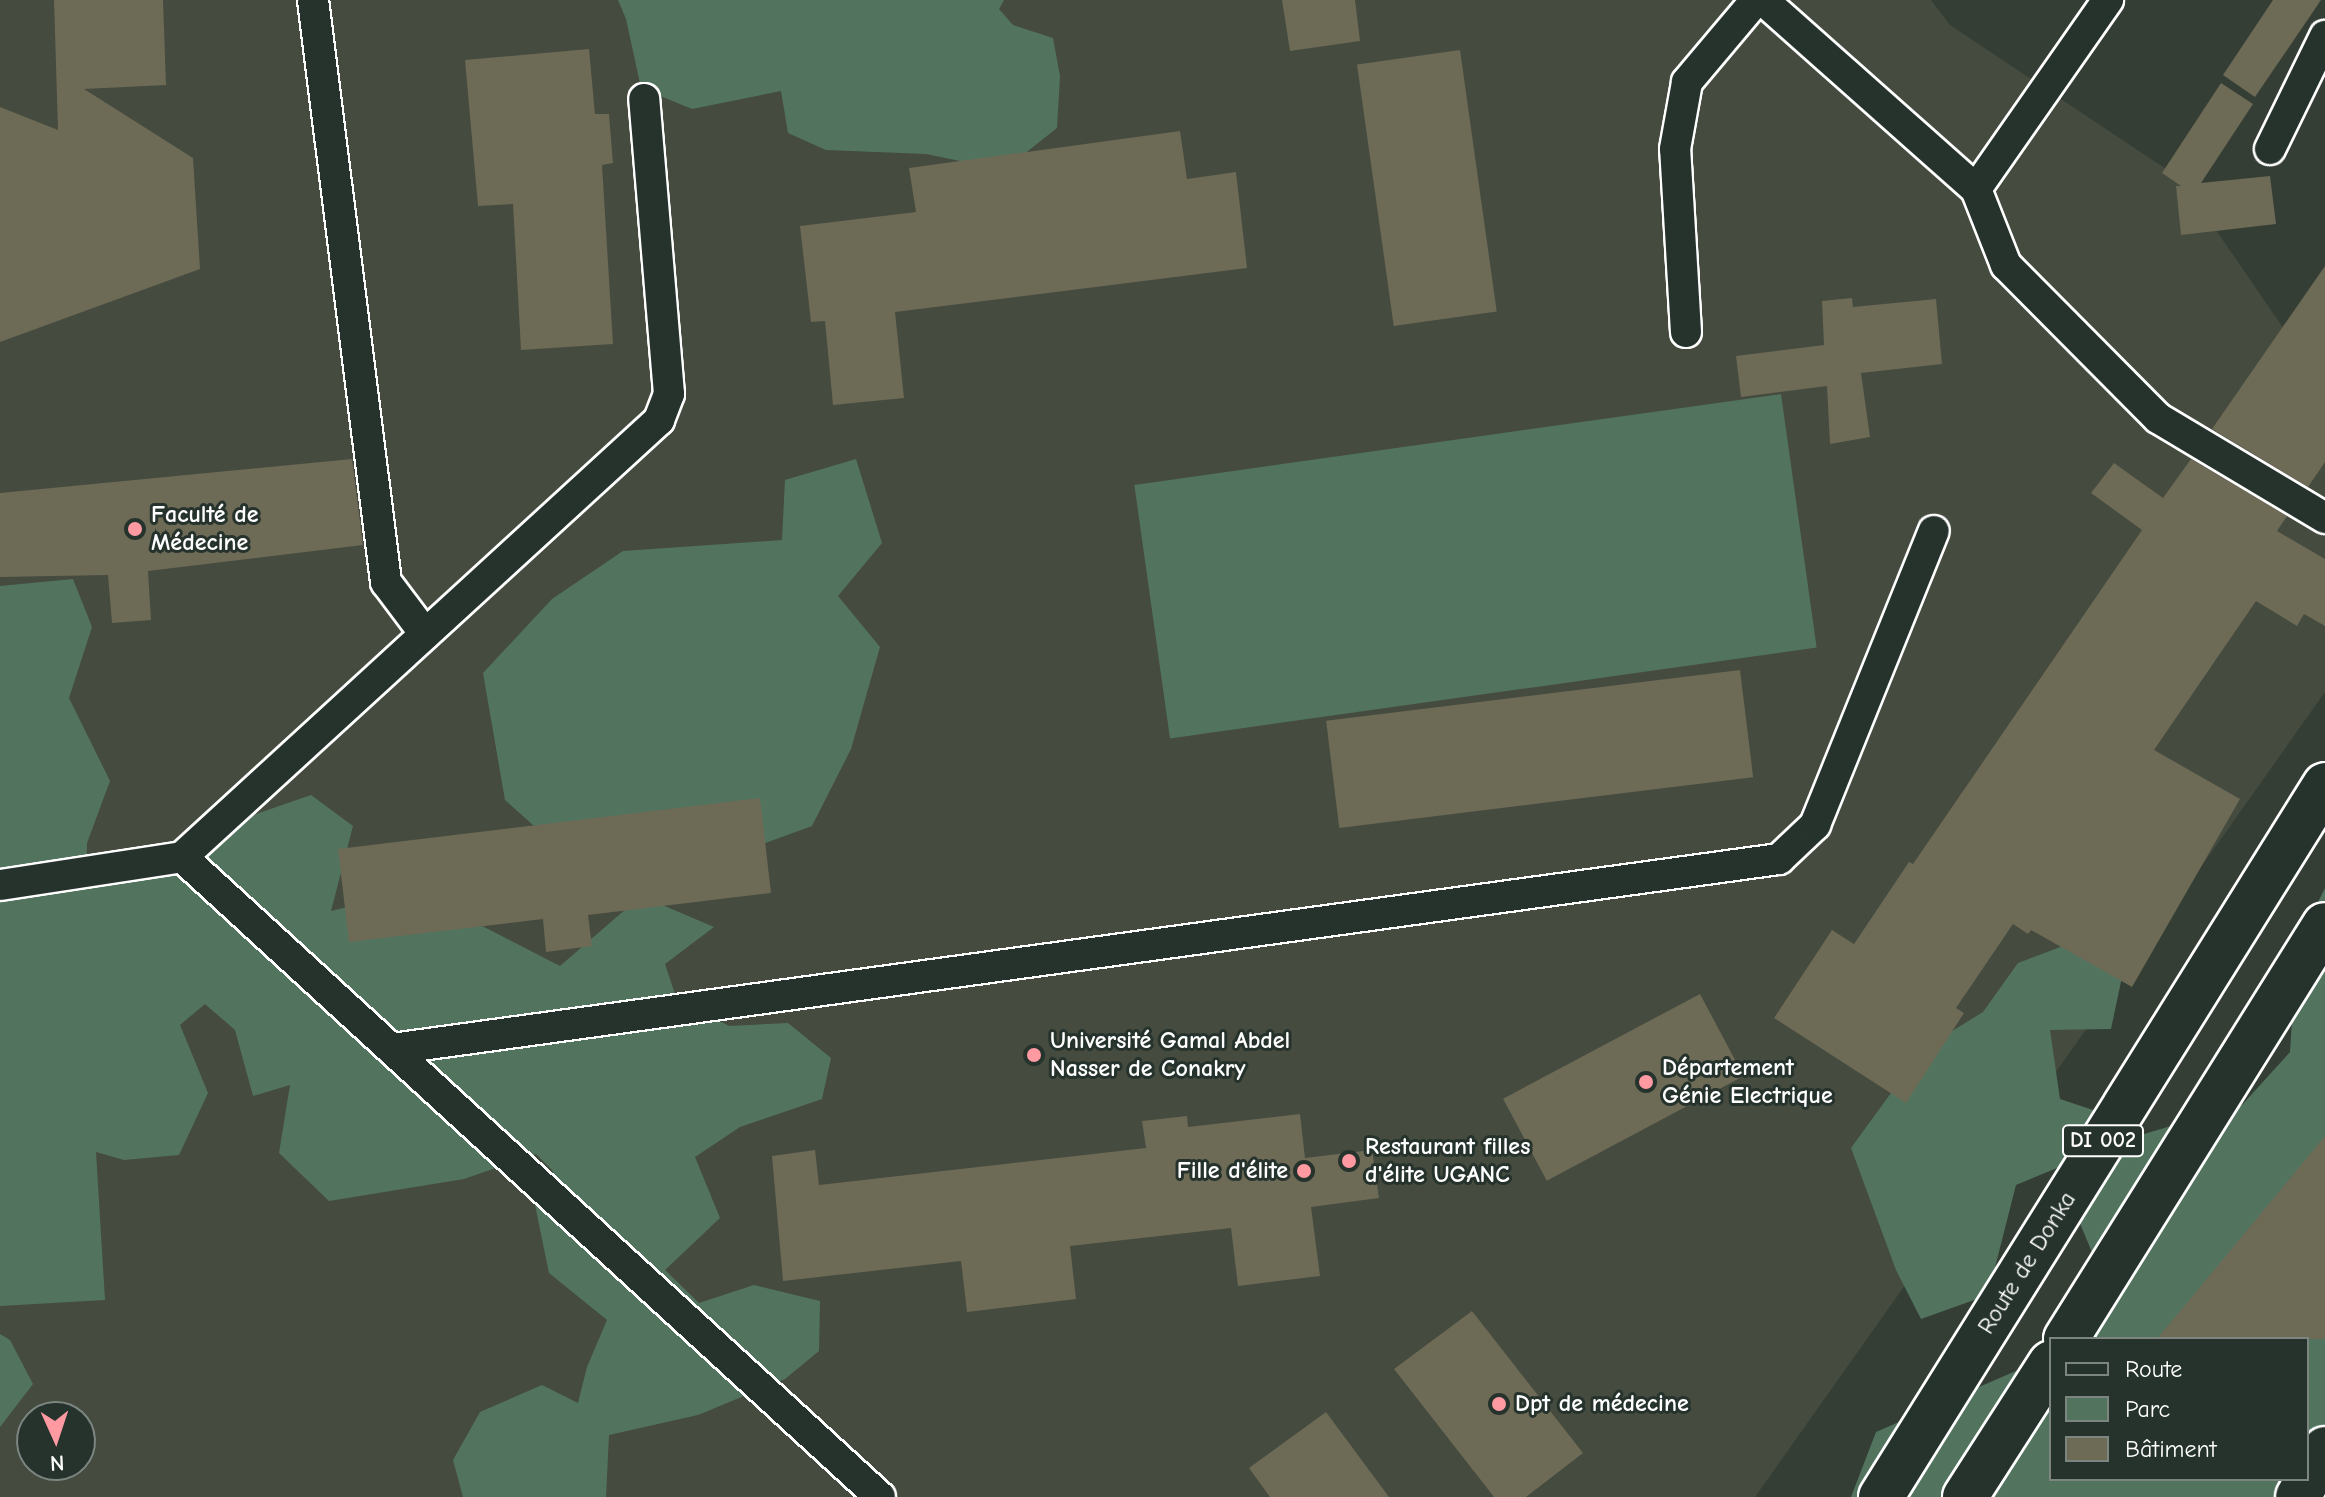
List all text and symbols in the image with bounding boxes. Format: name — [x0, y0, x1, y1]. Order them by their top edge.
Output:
place label: Faculté de Médecine — [151, 501, 258, 557]
marker: Faculté de Médecine — [126, 520, 144, 538]
place label: Université Gamal Abdel Nasser de Conakry — [1050, 1027, 1290, 1083]
marker: Université Gamal Abdel Nasser de Conakry — [1025, 1046, 1043, 1064]
place label: Département Génie Electrique — [1662, 1054, 1833, 1110]
marker: Département Génie Electrique — [1637, 1073, 1655, 1091]
road number: DI 002 — [2061, 1123, 2145, 1159]
place label: Restaurant filles d'élite UGANC — [1365, 1133, 1530, 1189]
marker: Restaurant filles d'élite UGANC — [1340, 1152, 1358, 1170]
place label: Fille d'élite — [1177, 1157, 1288, 1185]
marker: Fille d'élite — [1295, 1162, 1313, 1180]
street label: Route de Donka — [1972, 1186, 2082, 1340]
legend — [2049, 1337, 2309, 1481]
text: Route — [2125, 1355, 2182, 1383]
place label: Dpt de médecine — [1515, 1390, 1689, 1418]
marker: Dpt de médecine — [1490, 1395, 1508, 1413]
text: Parc — [2125, 1395, 2170, 1423]
north arrow — [16, 1401, 96, 1481]
text: Bâtiment — [2125, 1435, 2217, 1463]
text: N — [49, 1450, 65, 1476]

